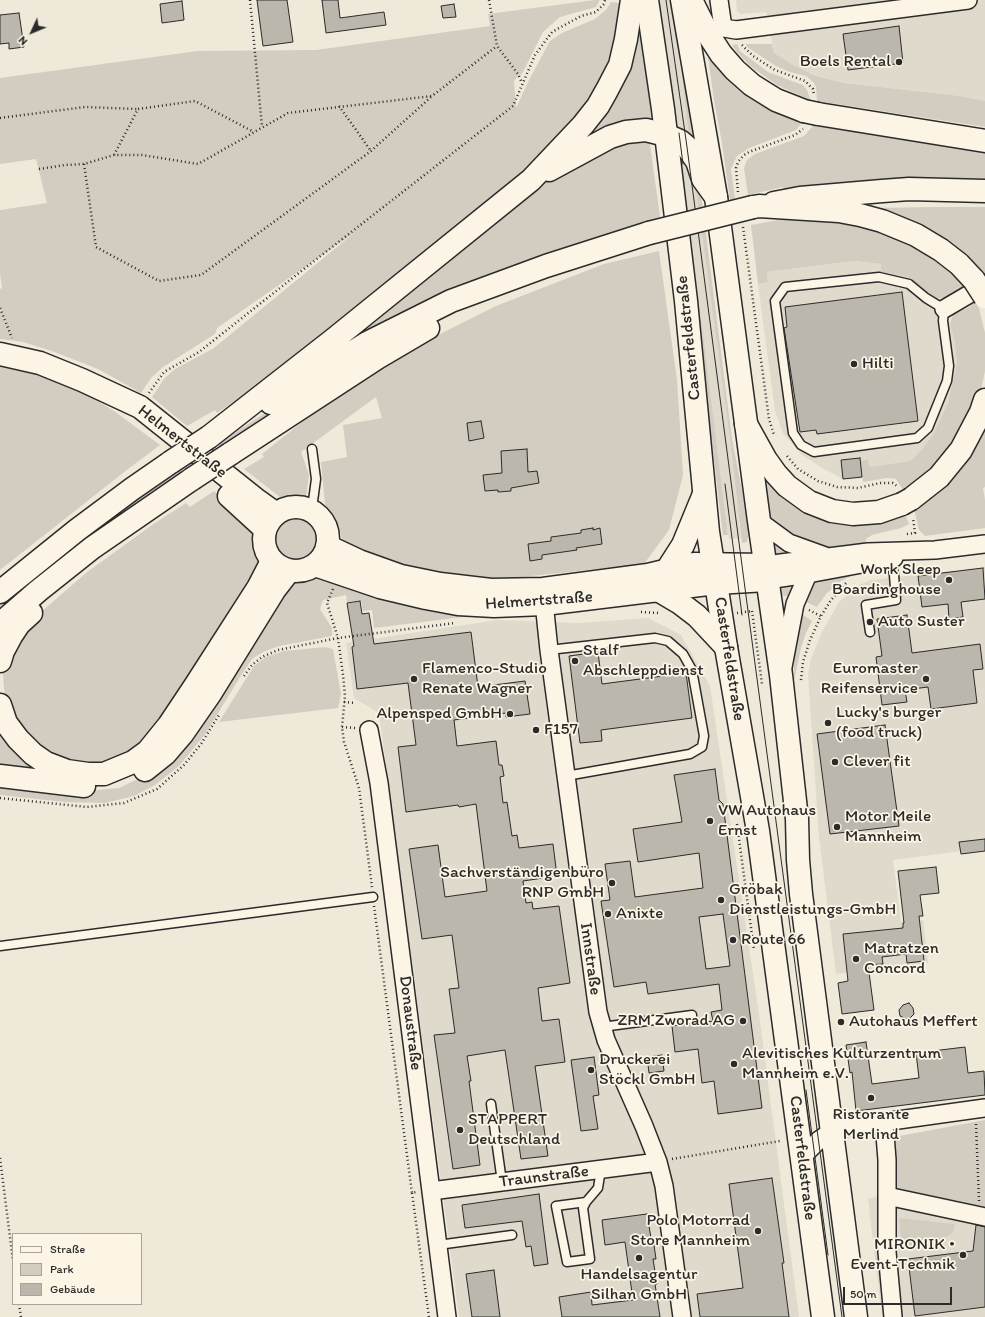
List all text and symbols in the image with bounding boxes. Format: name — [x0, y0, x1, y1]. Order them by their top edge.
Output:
north arrow — [12, 12, 52, 52]
text: N — [16, 33, 30, 48]
place label: Boels Rental — [800, 52, 891, 72]
marker: Boels Rental — [894, 57, 904, 67]
street label: Casterfeldstraße — [672, 275, 706, 401]
place label: Hilti — [862, 354, 894, 374]
marker: Hilti — [849, 359, 859, 369]
street label: Helmertstraße — [133, 401, 231, 483]
place label: Work Sleep Boardinghouse — [832, 560, 941, 600]
marker: Work Sleep Boardinghouse — [944, 575, 954, 585]
street label: Helmertstraße — [485, 587, 593, 615]
street label: Casterfeldstraße — [709, 596, 749, 722]
place label: Auto Suster — [878, 612, 965, 632]
marker: Auto Suster — [865, 617, 875, 627]
place label: Stalf Abschleppdienst — [583, 641, 704, 681]
marker: Stalf Abschleppdienst — [570, 656, 580, 666]
place label: Flamenco-Studio Renate Wagner — [422, 659, 547, 699]
place label: Euromaster Reifenservice — [821, 659, 918, 699]
marker: Flamenco-Studio Renate Wagner — [409, 674, 419, 684]
marker: Euromaster Reifenservice — [921, 674, 931, 684]
place label: Lucky's burger (food truck) — [836, 703, 941, 743]
place label: Alpensped GmbH — [376, 704, 502, 724]
marker: Alpensped GmbH — [505, 709, 515, 719]
marker: Lucky's burger (food truck) — [823, 718, 833, 728]
place label: F157 — [544, 720, 578, 740]
marker: F157 — [531, 725, 541, 735]
place label: Clever fit — [843, 752, 911, 772]
marker: Clever fit — [830, 757, 840, 767]
place label: VW Autohaus Ernst — [718, 801, 816, 841]
place label: Motor Meile Mannheim — [845, 807, 931, 847]
marker: VW Autohaus Ernst — [705, 816, 715, 826]
marker: Motor Meile Mannheim — [832, 822, 842, 832]
place label: Sachverständigenbüro RNP GmbH — [440, 863, 604, 903]
marker: Sachverständigenbüro RNP GmbH — [607, 878, 617, 888]
place label: Gröbak Dienstleistungs-GmbH — [729, 880, 896, 920]
marker: Gröbak Dienstleistungs-GmbH — [716, 895, 726, 905]
place label: Anixte — [616, 904, 663, 924]
marker: Anixte — [603, 909, 613, 919]
street label: Innstraße — [575, 922, 605, 996]
place label: Route 66 — [741, 930, 806, 950]
marker: Route 66 — [728, 935, 738, 945]
place label: Matratzen Concord — [864, 939, 939, 979]
marker: Matratzen Concord — [851, 954, 861, 964]
street label: Donaustraße — [394, 974, 426, 1072]
place label: ZRM Zworad AG — [618, 1011, 735, 1031]
place label: Autohaus Meffert — [849, 1012, 978, 1032]
marker: ZRM Zworad AG — [738, 1016, 748, 1026]
marker: Autohaus Meffert — [836, 1017, 846, 1027]
place label: Alevitisches Kulturzentrum Mannheim e.V. — [742, 1044, 941, 1084]
place label: Druckerei Stöckl GmbH — [599, 1050, 695, 1090]
marker: Alevitisches Kulturzentrum Mannheim e.V. — [729, 1059, 739, 1069]
marker: Druckerei Stöckl GmbH — [586, 1065, 596, 1075]
marker: Ristorante Merlind — [866, 1093, 876, 1103]
street label: Casterfeldstraße — [784, 1095, 820, 1221]
place label: Ristorante Merlind — [833, 1105, 909, 1145]
place label: STAPPERT Deutschland — [468, 1110, 560, 1150]
marker: STAPPERT Deutschland — [455, 1125, 465, 1135]
street label: Traunstraße — [498, 1161, 590, 1193]
place label: Polo Motorrad Store Mannheim — [630, 1211, 750, 1251]
marker: Polo Motorrad Store Mannheim — [753, 1226, 763, 1236]
legend — [12, 1233, 142, 1305]
place label: MIRONIK • Event-Technik — [851, 1235, 955, 1275]
text: Straße — [50, 1242, 85, 1256]
marker: MIRONIK • Event-Technik — [958, 1250, 968, 1260]
marker: Handelsagentur Silhan GmbH — [634, 1253, 644, 1263]
text: Park — [50, 1262, 74, 1276]
place label: Handelsagentur Silhan GmbH — [580, 1265, 698, 1305]
scale bar — [845, 1279, 954, 1305]
text: Gebäude — [50, 1282, 95, 1296]
text: 50 m — [850, 1287, 876, 1301]

